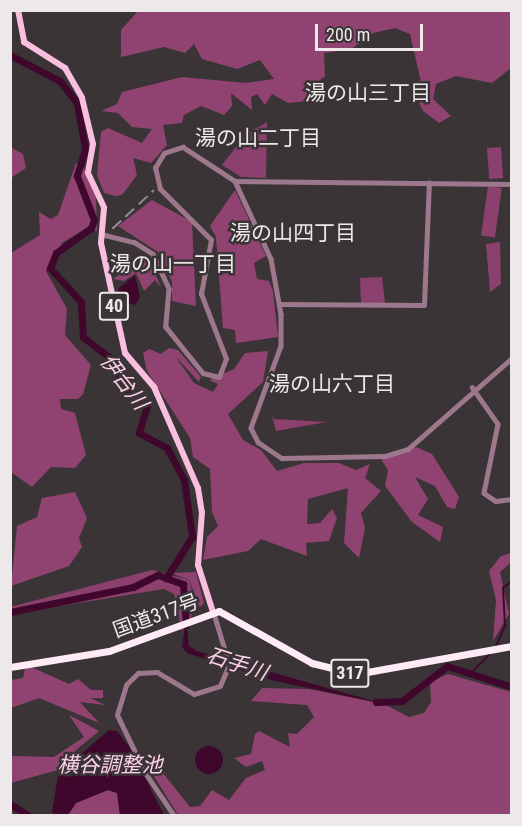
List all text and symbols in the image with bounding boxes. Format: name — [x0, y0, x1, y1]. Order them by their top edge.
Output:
scale bar — [318, 12, 426, 50]
text: 200 m — [326, 24, 370, 45]
district label: 湯の山三丁目 — [305, 80, 431, 106]
district label: 湯の山二丁目 — [195, 125, 321, 151]
district label: 湯の山四丁目 — [230, 220, 356, 246]
district label: 湯の山一丁目 — [110, 251, 236, 277]
road number: 40 — [98, 291, 130, 321]
water label: 伊台川 — [95, 349, 153, 415]
district label: 湯の山六丁目 — [269, 371, 395, 397]
street label: 国道317号 — [110, 589, 202, 643]
water label: 石手川 — [203, 642, 271, 686]
road number: 317 — [329, 658, 371, 688]
water label: 横谷調整池 — [58, 752, 162, 778]

